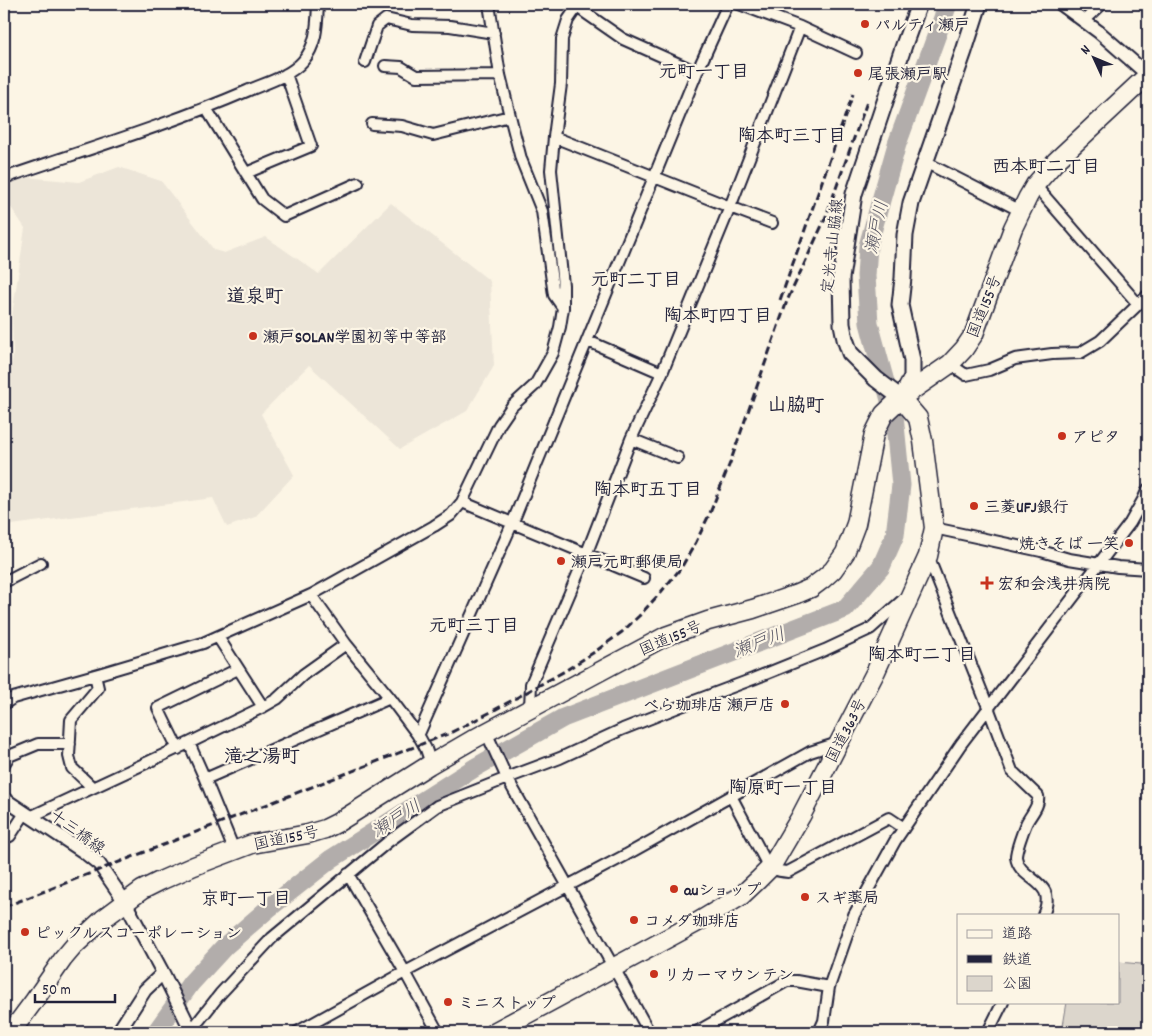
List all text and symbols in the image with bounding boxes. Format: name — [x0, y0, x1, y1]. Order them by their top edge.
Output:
place label: パルティ瀬戸 — [875, 15, 970, 38]
marker: パルティ瀬戸 — [859, 18, 871, 30]
north arrow — [1070, 32, 1120, 82]
text: N — [1076, 41, 1096, 60]
district label: 元町一丁目 — [659, 61, 749, 86]
place label: 尾張瀬戸駅 — [868, 64, 948, 87]
marker: 尾張瀬戸駅 — [852, 67, 864, 79]
district label: 陶本町三丁目 — [738, 125, 846, 150]
district label: 西本町二丁目 — [992, 156, 1100, 181]
street label: 定光寺山脇線 — [817, 197, 850, 295]
water label: 瀬戸川 — [861, 199, 896, 257]
district label: 元町二丁目 — [591, 269, 681, 294]
street label: 国道155号 — [962, 272, 1008, 342]
district label: 道泉町 — [226, 285, 284, 312]
district label: 陶本町四丁目 — [664, 305, 772, 330]
place label: 瀬戸SOLAN学園初等中等部 — [263, 327, 446, 350]
marker: 瀬戸SOLAN学園初等中等部 — [247, 330, 259, 342]
district label: 山脇町 — [767, 394, 825, 421]
place label: アピタ — [1072, 427, 1120, 450]
marker: アピタ — [1056, 430, 1068, 442]
district label: 陶本町五丁目 — [594, 479, 702, 504]
place label: 三菱UFJ銀行 — [984, 497, 1069, 520]
marker: 三菱UFJ銀行 — [968, 500, 980, 512]
place label: 焼きそば 一笑 — [1019, 534, 1119, 557]
marker: 焼きそば 一笑 — [1123, 537, 1135, 549]
place label: 瀬戸元町郵便局 — [571, 552, 683, 575]
marker: 瀬戸元町郵便局 — [555, 555, 567, 567]
place label: 宏和会浅井病院 — [998, 574, 1110, 597]
marker: 宏和会浅井病院 — [980, 576, 994, 590]
district label: 元町三丁目 — [429, 615, 519, 640]
street label: 国道155号 — [636, 616, 706, 663]
water label: 瀬戸川 — [730, 623, 790, 666]
district label: 陶本町二丁目 — [868, 644, 976, 669]
place label: べら珈琲店 瀬戸店 — [643, 695, 775, 718]
street label: 国道363号 — [821, 695, 873, 768]
marker: べら珈琲店 瀬戸店 — [779, 698, 791, 710]
district label: 滝之湯町 — [224, 745, 300, 772]
district label: 陶原町一丁目 — [729, 777, 837, 802]
water label: 瀬戸川 — [368, 795, 427, 845]
street label: 十三橋線 — [44, 805, 109, 861]
street label: 国道155号 — [252, 821, 321, 858]
place label: auショップ — [684, 880, 761, 903]
marker: auショップ — [668, 883, 680, 895]
district label: 京町一丁目 — [201, 888, 291, 913]
place label: スギ薬局 — [815, 888, 879, 911]
marker: スギ薬局 — [799, 891, 811, 903]
place label: コメダ珈琲店 — [644, 911, 740, 934]
marker: コメダ珈琲店 — [628, 914, 640, 926]
legend — [957, 914, 1120, 1004]
place label: ピックルスコーポレーション — [35, 923, 242, 946]
text: 道路 — [1002, 924, 1032, 946]
marker: ピックルスコーポレーション — [19, 926, 31, 938]
text: 鉄道 — [1002, 950, 1032, 972]
place label: リカーマウンテン — [664, 965, 794, 988]
marker: リカーマウンテン — [648, 968, 660, 980]
scale bar — [35, 971, 115, 1003]
text: 公園 — [1002, 974, 1032, 996]
text: 50 m — [42, 980, 71, 1002]
place label: ミニストップ — [458, 993, 556, 1016]
marker: ミニストップ — [442, 996, 454, 1008]

